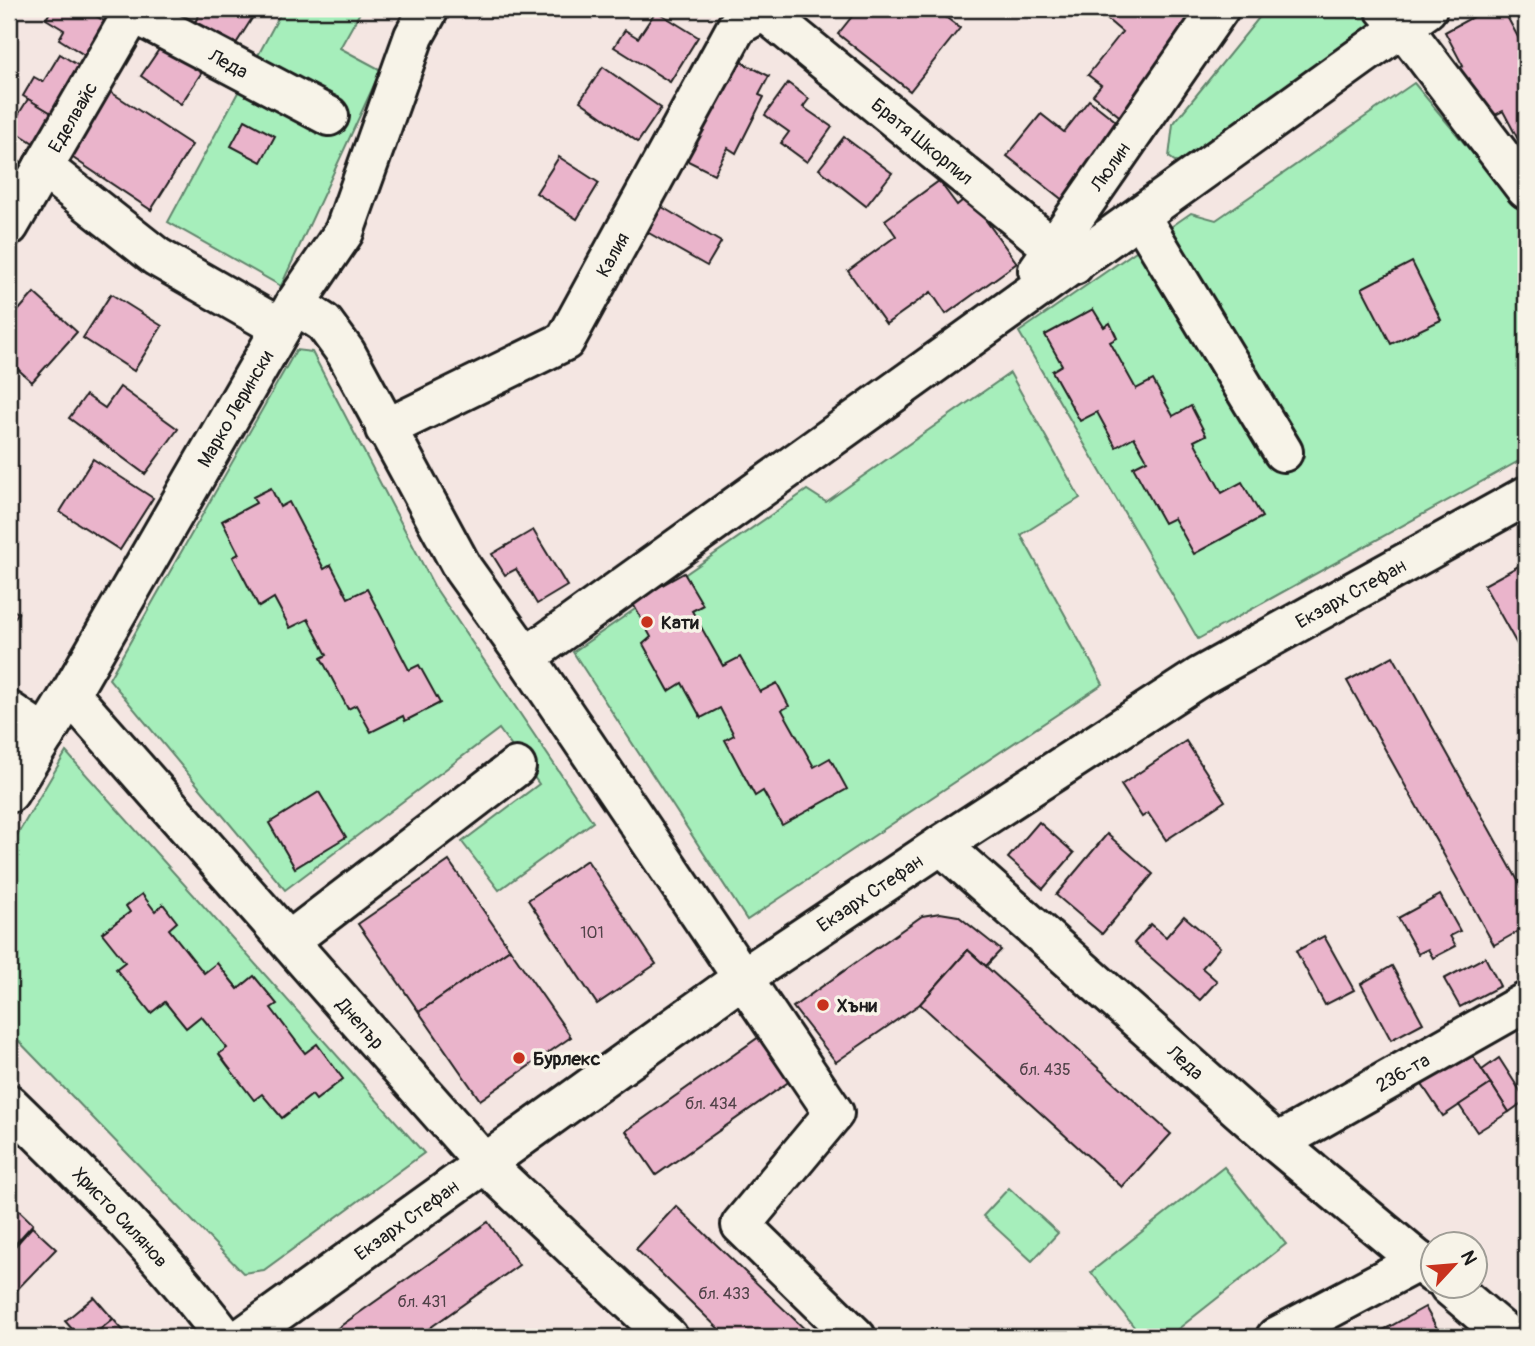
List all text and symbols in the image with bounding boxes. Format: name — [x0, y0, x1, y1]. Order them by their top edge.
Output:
street label: Леда — [204, 43, 252, 84]
street label: Еделвайс — [43, 78, 103, 157]
street label: Братя Шкорпил — [866, 93, 978, 190]
street label: Люлин — [1085, 138, 1136, 197]
street label: Калия — [591, 228, 635, 281]
street label: Марко Лерински — [192, 346, 279, 472]
street label: Екзарх Стефан — [1291, 554, 1410, 634]
place label: Кати — [661, 611, 699, 635]
marker: Кати — [639, 614, 655, 630]
street label: Екзарх Стефан — [812, 850, 928, 938]
house number: 101 — [580, 923, 604, 943]
street label: Днепър — [330, 992, 389, 1054]
place label: Хъни — [837, 994, 877, 1018]
marker: Хъни — [815, 997, 831, 1013]
street label: Леда — [1161, 1039, 1208, 1085]
place label: Бурлекс — [533, 1047, 601, 1071]
street label: 236-та — [1372, 1048, 1434, 1098]
marker: Бурлекс — [511, 1050, 527, 1066]
house number: бл. 435 — [1019, 1060, 1071, 1080]
house number: бл. 434 — [685, 1094, 737, 1114]
street label: Христо Силянов — [67, 1163, 173, 1273]
street label: Екзарх Стефан — [350, 1175, 464, 1266]
north arrow — [1420, 1230, 1490, 1300]
text: N — [1455, 1247, 1482, 1269]
house number: бл. 433 — [698, 1284, 750, 1304]
house number: бл. 431 — [397, 1292, 447, 1312]

